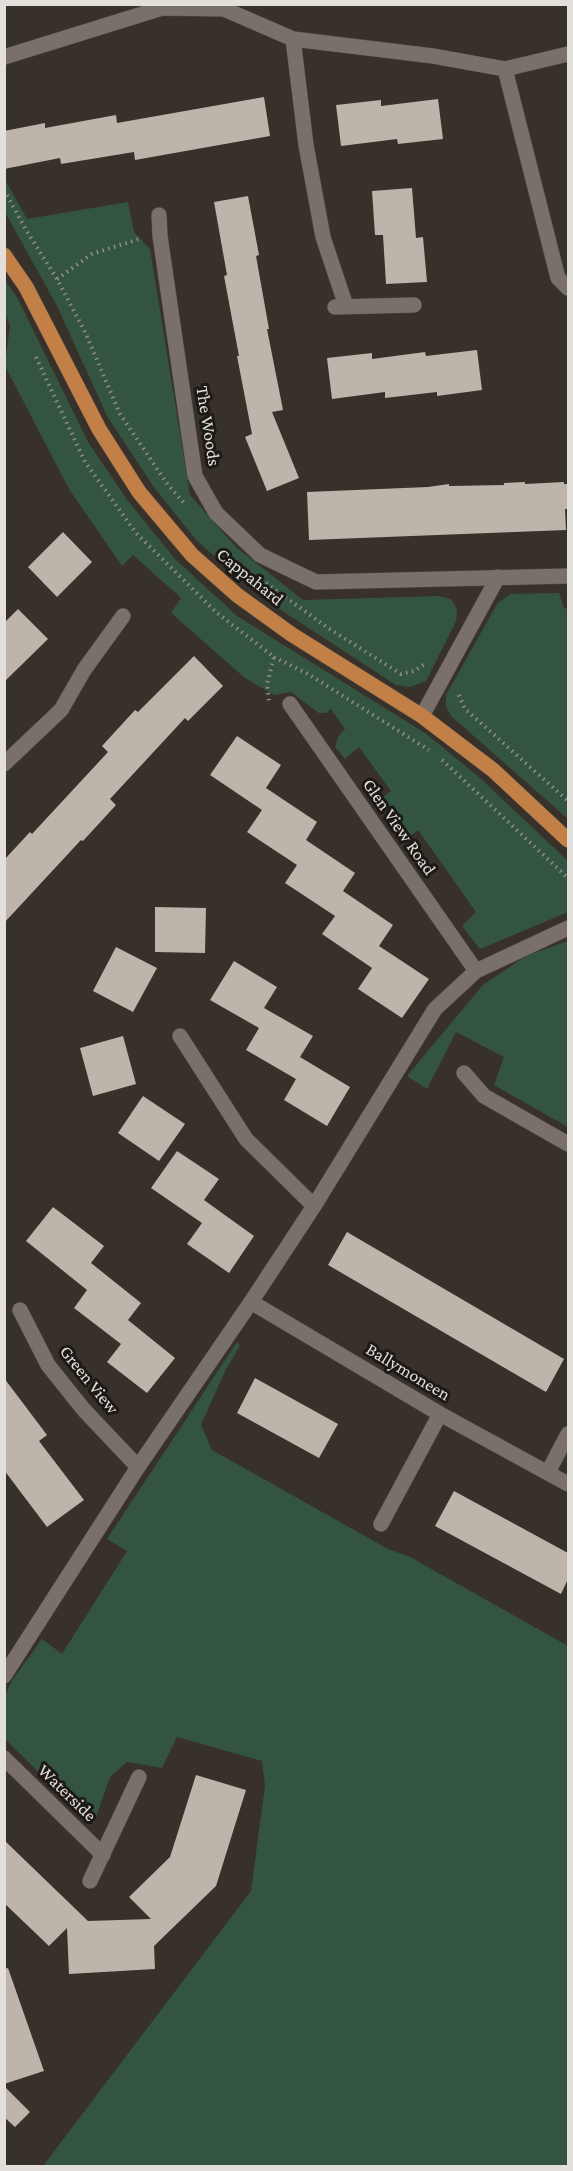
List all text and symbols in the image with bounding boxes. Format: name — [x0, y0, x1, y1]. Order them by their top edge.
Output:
street label: The Woods — [191, 384, 225, 468]
street label: Cappahard — [212, 544, 288, 610]
street label: Glen View Road — [358, 775, 440, 879]
street label: Ballymoneen — [362, 1338, 454, 1406]
street label: Green View — [55, 1341, 123, 1419]
street label: Waterside — [33, 1760, 101, 1826]

